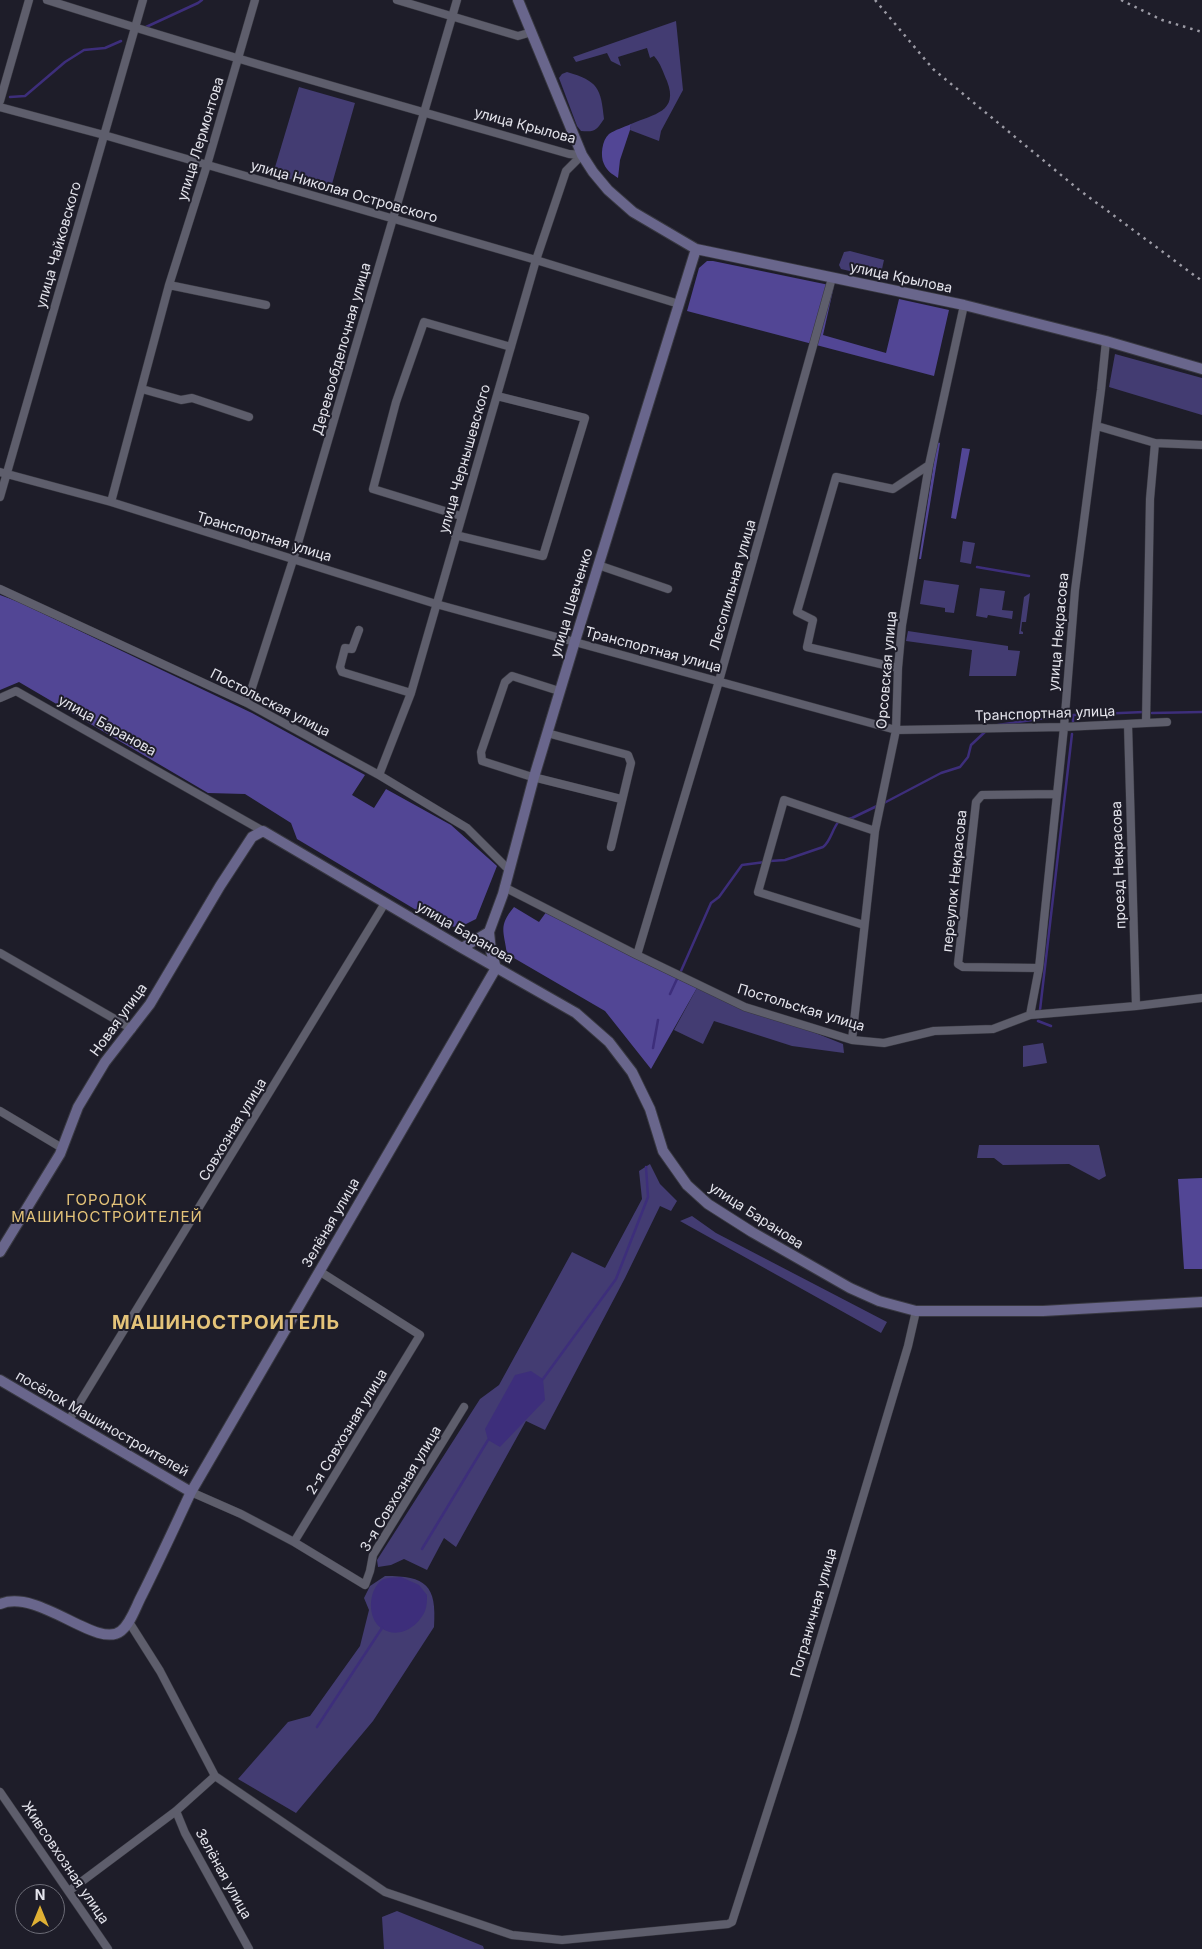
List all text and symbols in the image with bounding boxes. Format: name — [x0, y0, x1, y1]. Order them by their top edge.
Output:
street label: улица Лермонтова — [174, 75, 228, 203]
street label: улица Крылова — [472, 104, 578, 148]
street label: улица Николая Островского — [248, 157, 440, 227]
street label: улица Чайковского — [33, 180, 85, 310]
street label: улица Крылова — [848, 259, 954, 297]
street label: Деревообделочная улица — [309, 261, 375, 437]
street label: улица Чернышевского — [436, 382, 494, 536]
street label: Транспортная улица — [194, 508, 334, 566]
street label: Лесопильная улица — [706, 518, 760, 652]
street label: улица Шевченко — [547, 546, 597, 660]
street label: улица Некрасова — [1045, 572, 1073, 692]
street label: Орсовская улица — [873, 610, 901, 730]
street label: Транспортная улица — [583, 624, 723, 676]
street label: Постольская улица — [207, 665, 333, 741]
street label: улица Баранова — [55, 692, 159, 760]
street label: Транспортная улица — [974, 703, 1116, 725]
street label: проезд Некрасова — [1108, 801, 1130, 929]
street label: переулок Некрасова — [939, 809, 971, 953]
street label: улица Баранова — [413, 898, 517, 968]
street label: Новая улица — [87, 980, 151, 1060]
street label: Постольская улица — [735, 981, 867, 1035]
street label: Совхозная улица — [196, 1076, 270, 1184]
street label: Зелёная улица — [299, 1175, 363, 1271]
street label: улица Баранова — [705, 1179, 807, 1253]
district label: ГОРОДОК МАШИНОСТРОИТЕЛЕЙ — [9, 1191, 205, 1226]
district label: МАШИНОСТРОИТЕЛЬ — [110, 1312, 342, 1334]
street label: 2-я Совхозная улица — [303, 1366, 391, 1498]
street label: посёлок Машиностроителей — [13, 1368, 191, 1480]
street label: 3-я Совхозная улица — [357, 1423, 445, 1555]
street label: Пограничная улица — [787, 1546, 841, 1680]
street label: Живсовхозная улица — [18, 1799, 112, 1927]
street label: Зелёная улица — [191, 1826, 255, 1922]
north arrow — [15, 1884, 65, 1934]
text: N — [35, 1886, 45, 1903]

